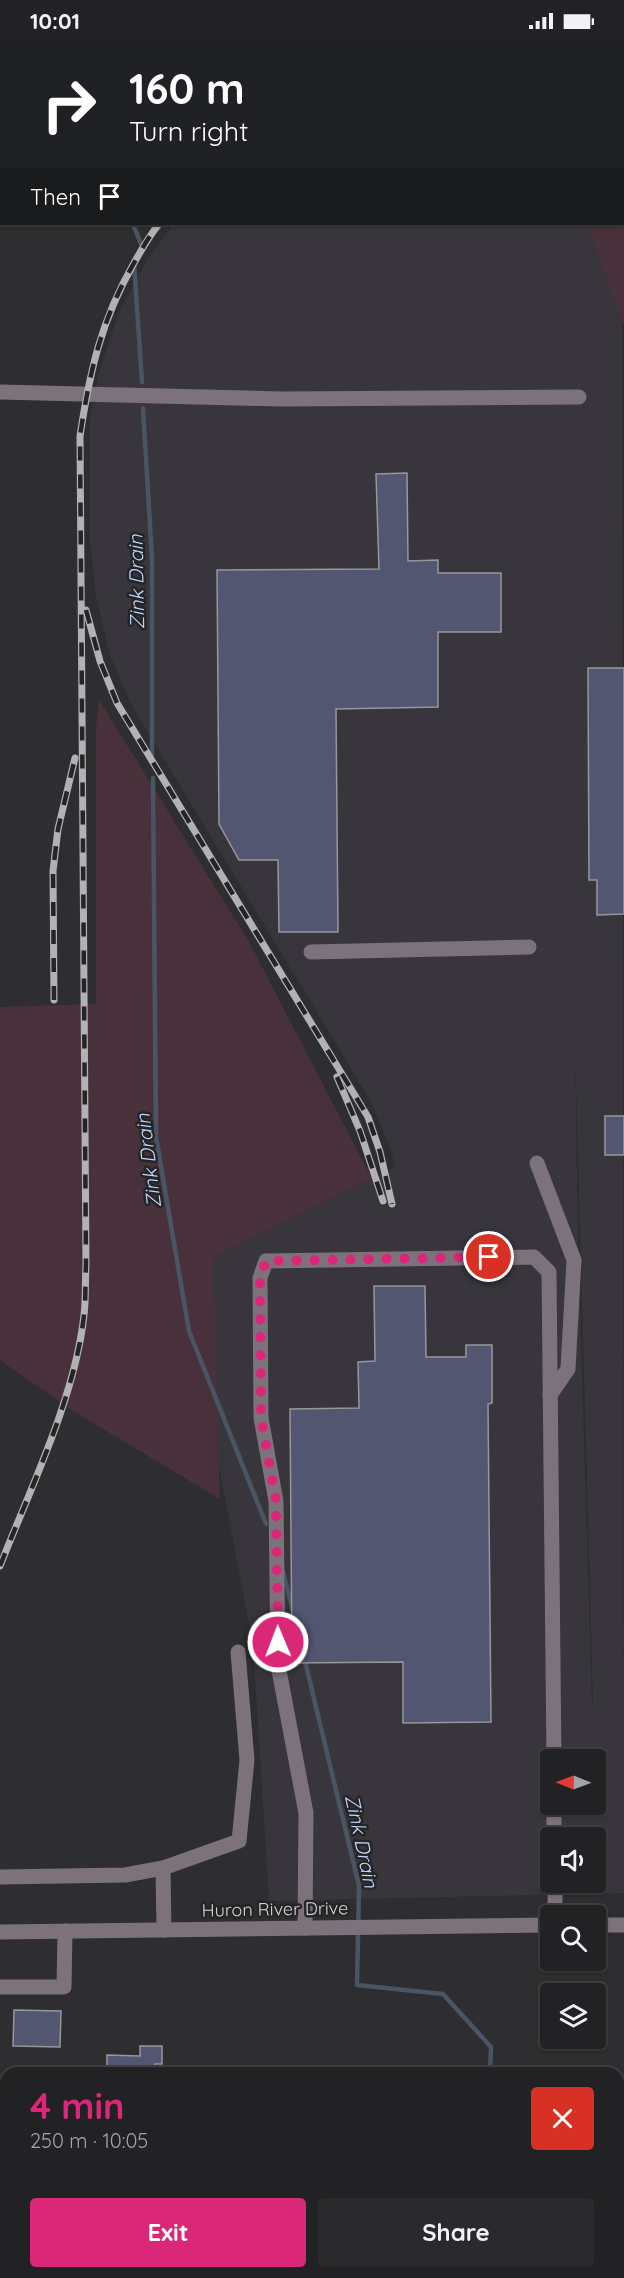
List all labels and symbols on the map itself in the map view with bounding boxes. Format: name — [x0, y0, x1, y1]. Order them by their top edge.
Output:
water label: Zink Drain — [123, 534, 149, 630]
water label: Zink Drain — [130, 1112, 166, 1210]
pin — [463, 1231, 514, 1282]
position arrow — [246, 1610, 310, 1674]
north arrow — [540, 1749, 606, 1815]
water label: Zink Drain — [340, 1792, 384, 1890]
street label: Huron River Drive — [202, 1896, 348, 1922]

